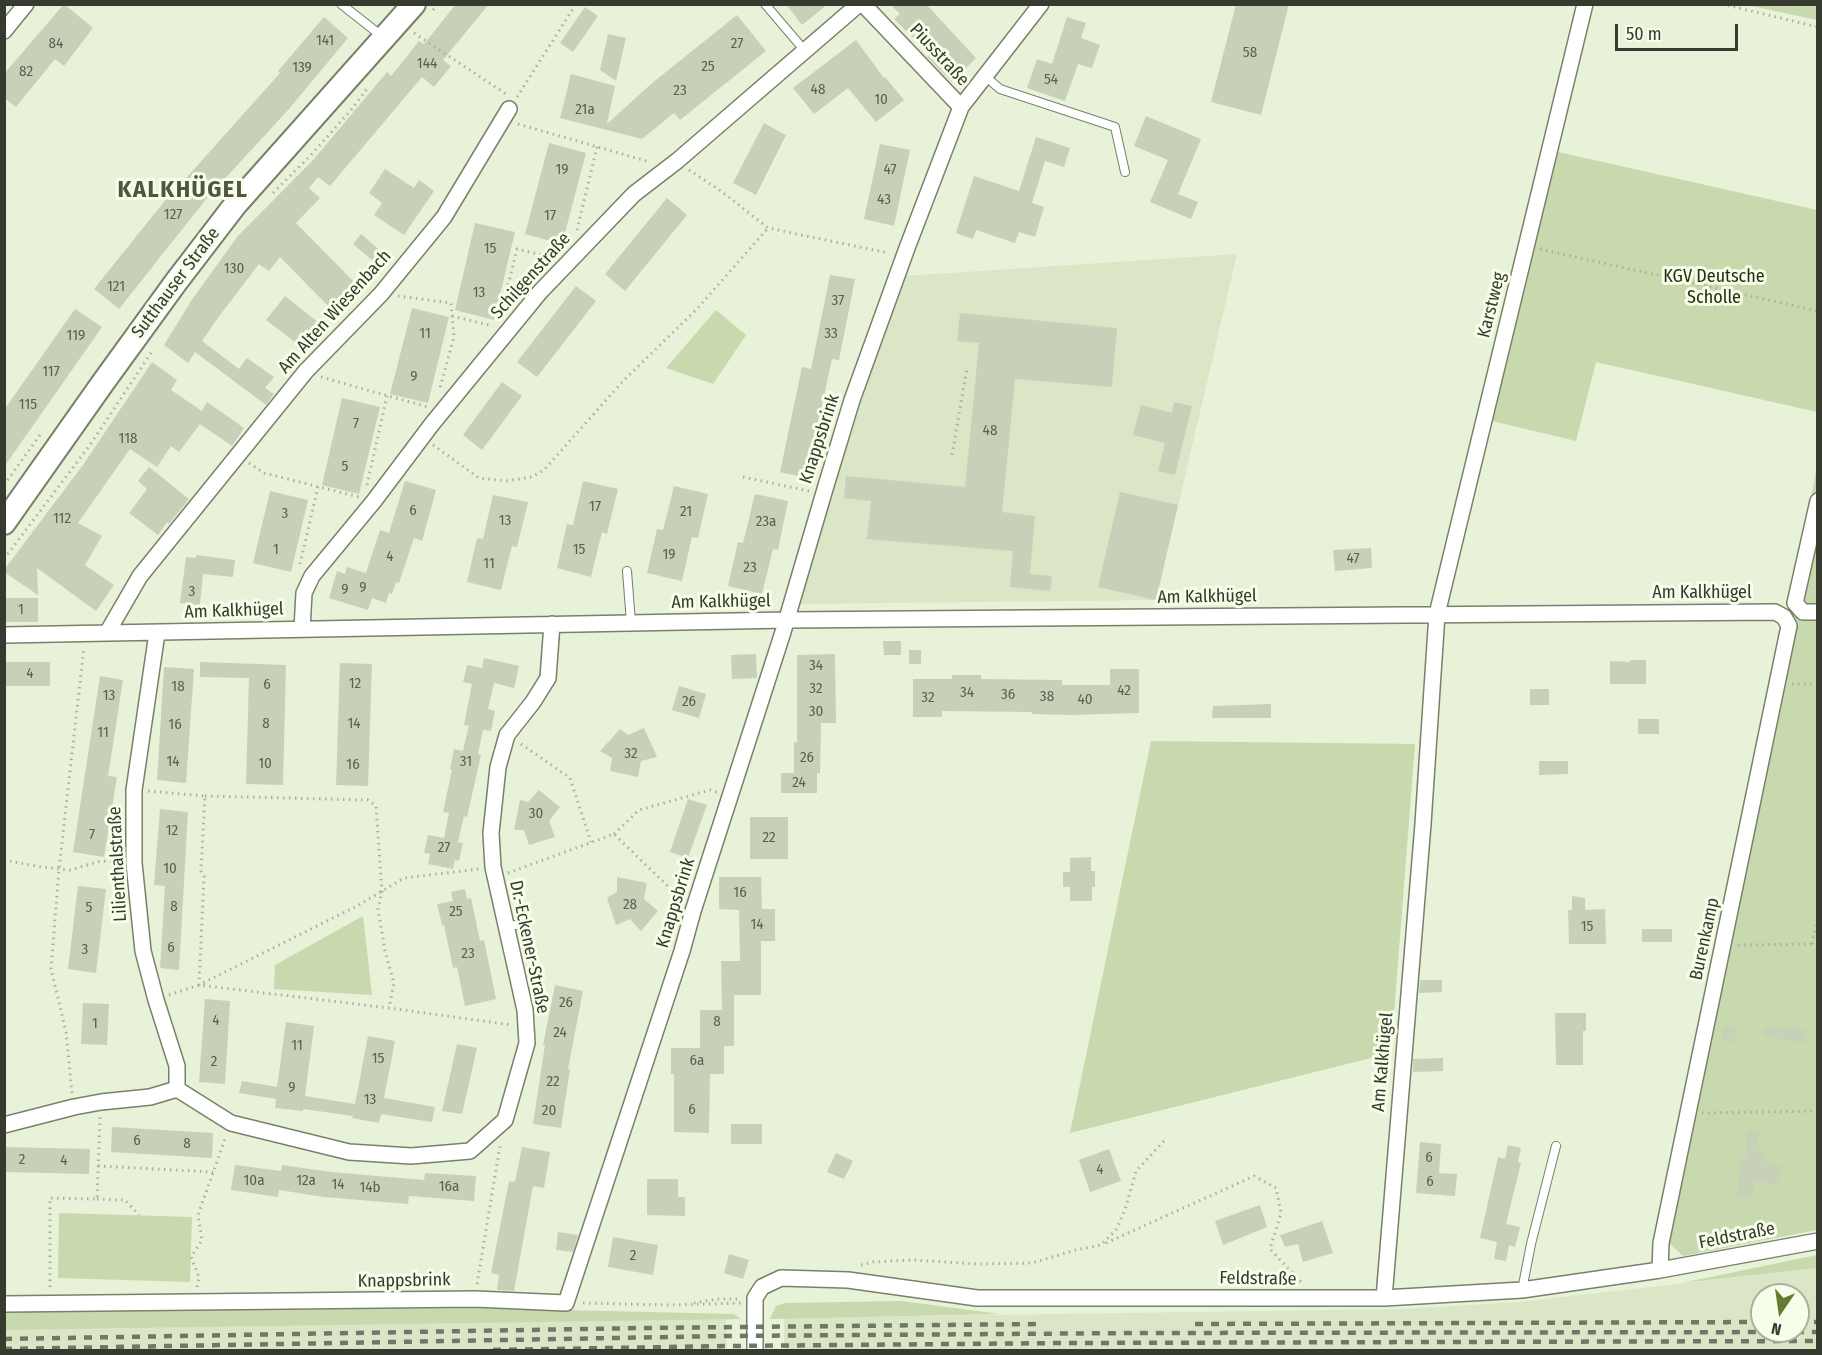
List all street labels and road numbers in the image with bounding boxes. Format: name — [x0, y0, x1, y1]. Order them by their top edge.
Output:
street label: Piusstraße — [905, 19, 973, 91]
street label: Sutthauser Straße — [127, 223, 225, 343]
street label: Schilgenstraße — [487, 228, 575, 324]
street label: Am Alten Wiesenbach — [274, 246, 396, 378]
street label: Karstweg — [1473, 270, 1511, 340]
street label: Knappsbrink — [795, 391, 845, 487]
street label: Am Kalkhügel — [1652, 582, 1752, 604]
street label: Am Kalkhügel — [1157, 585, 1257, 609]
street label: Am Kalkhügel — [671, 590, 771, 614]
street label: Am Kalkhügel — [184, 598, 284, 624]
street label: Lilienthalstraße — [104, 806, 132, 922]
street label: Knappsbrink — [652, 855, 700, 951]
street label: Dr.-Eckener-Straße — [504, 878, 554, 1016]
street label: Burenkamp — [1686, 896, 1724, 982]
street label: Am Kalkhügel — [1368, 1012, 1398, 1112]
street label: Feldstraße — [1697, 1218, 1777, 1254]
street label: Feldstraße — [1219, 1268, 1297, 1290]
street label: Knappsbrink — [357, 1269, 451, 1293]

